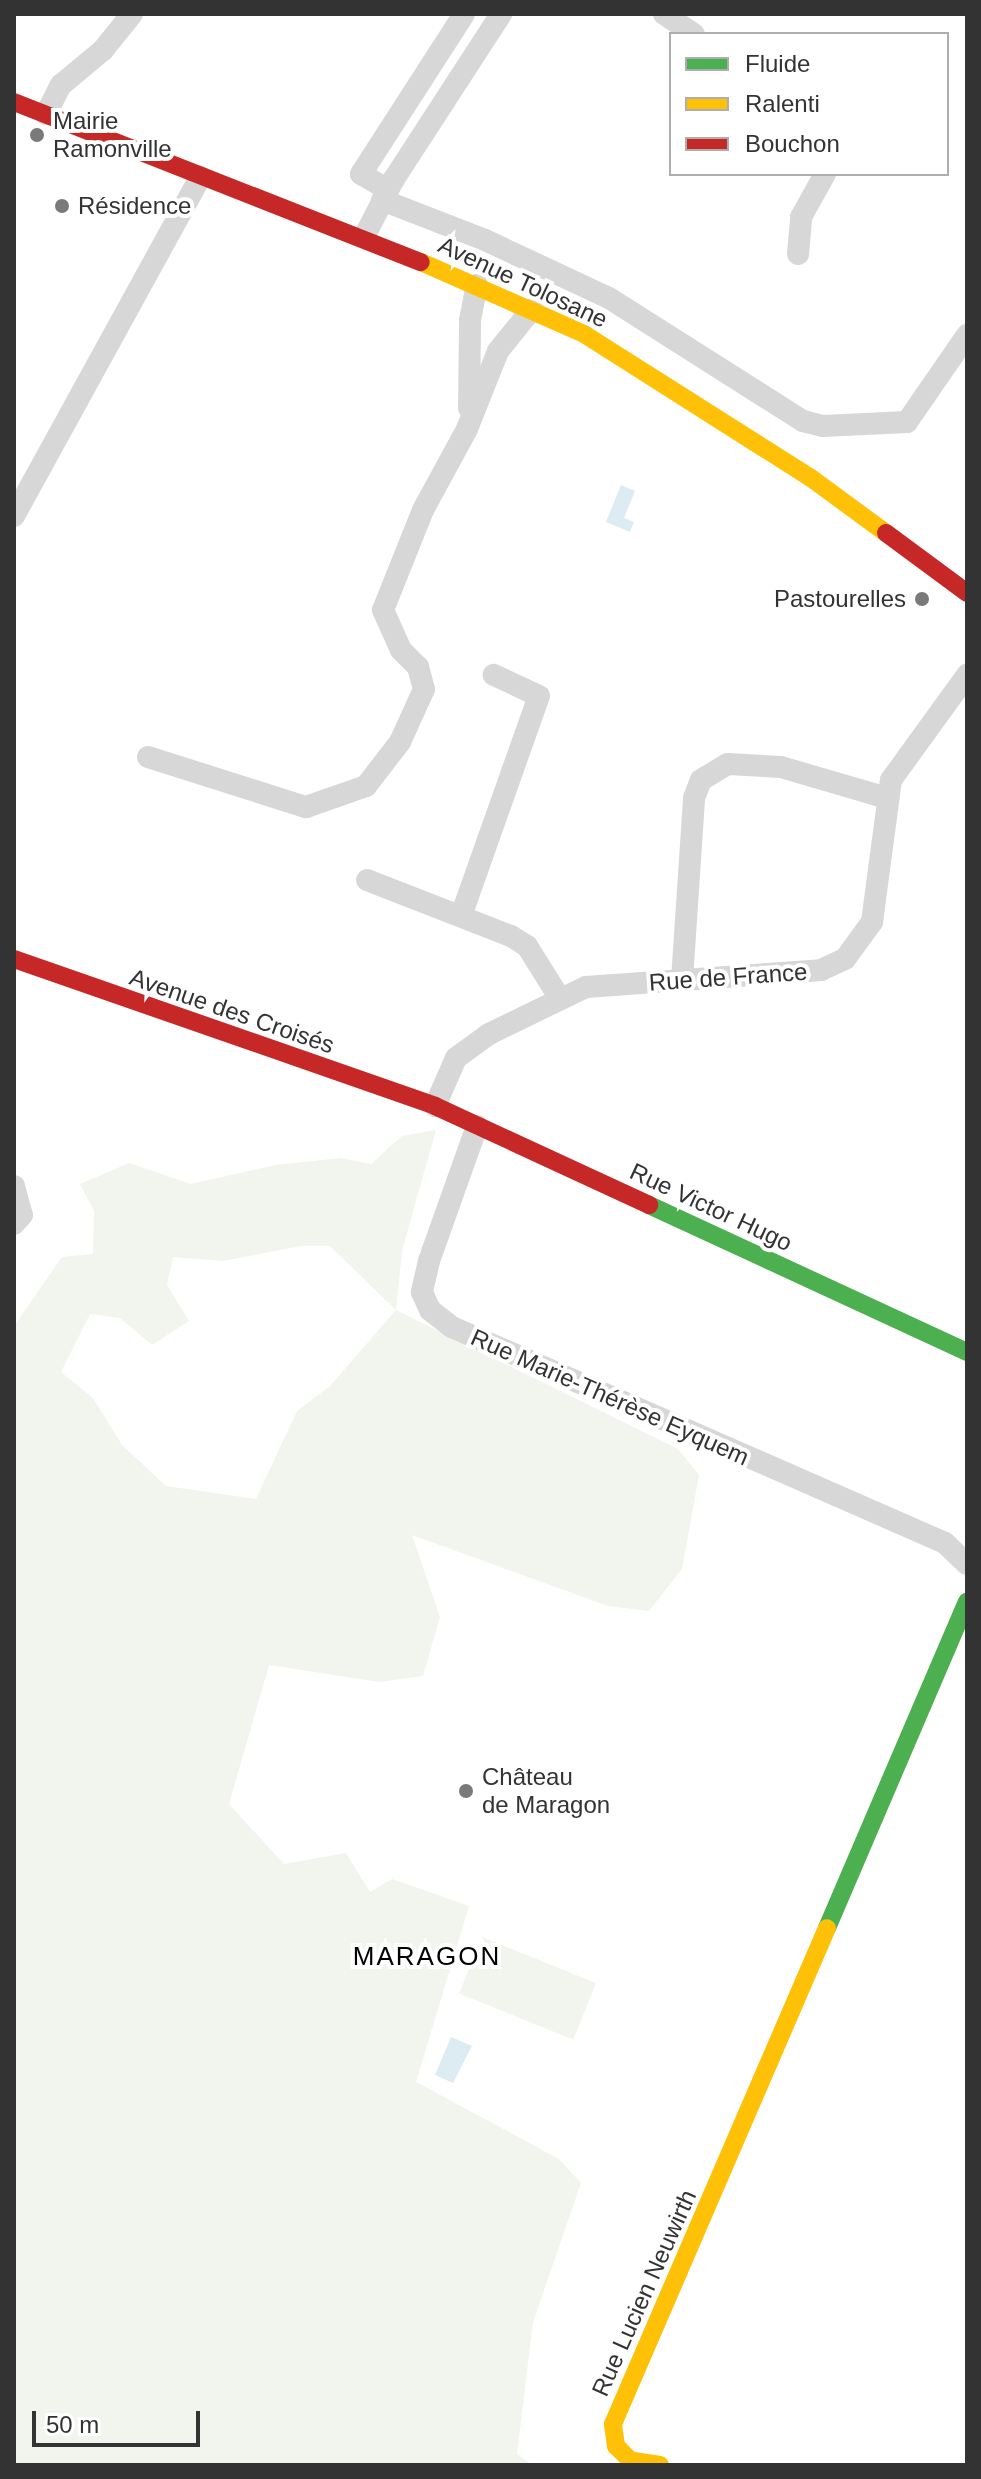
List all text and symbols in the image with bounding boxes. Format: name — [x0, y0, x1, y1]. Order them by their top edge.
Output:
legend — [669, 32, 949, 176]
text: Fluide — [745, 50, 810, 77]
text: Ralenti — [745, 90, 820, 117]
place label: Mairie Ramonville — [53, 107, 172, 163]
marker: Mairie Ramonville — [28, 126, 46, 144]
text: Bouchon — [745, 130, 840, 157]
place label: Résidence — [78, 192, 191, 220]
marker: Résidence — [53, 197, 71, 215]
street label: Avenue Tolosane — [434, 230, 612, 334]
place label: Pastourelles — [774, 585, 906, 613]
marker: Pastourelles — [913, 590, 931, 608]
street label: Rue de France — [648, 957, 808, 997]
street label: Avenue des Croisés — [126, 962, 338, 1060]
street label: Rue Victor Hugo — [625, 1157, 797, 1257]
street label: Rue Marie-Thérèse Eyquem — [466, 1323, 754, 1471]
place label: Château de Maragon — [482, 1763, 610, 1819]
marker: Château de Maragon — [457, 1782, 475, 1800]
district label: MARAGON — [353, 1941, 501, 1973]
street label: Rue Lucien Neuwirth — [586, 2185, 702, 2401]
scale bar — [36, 2395, 204, 2445]
text: 50 m — [46, 2411, 99, 2438]

